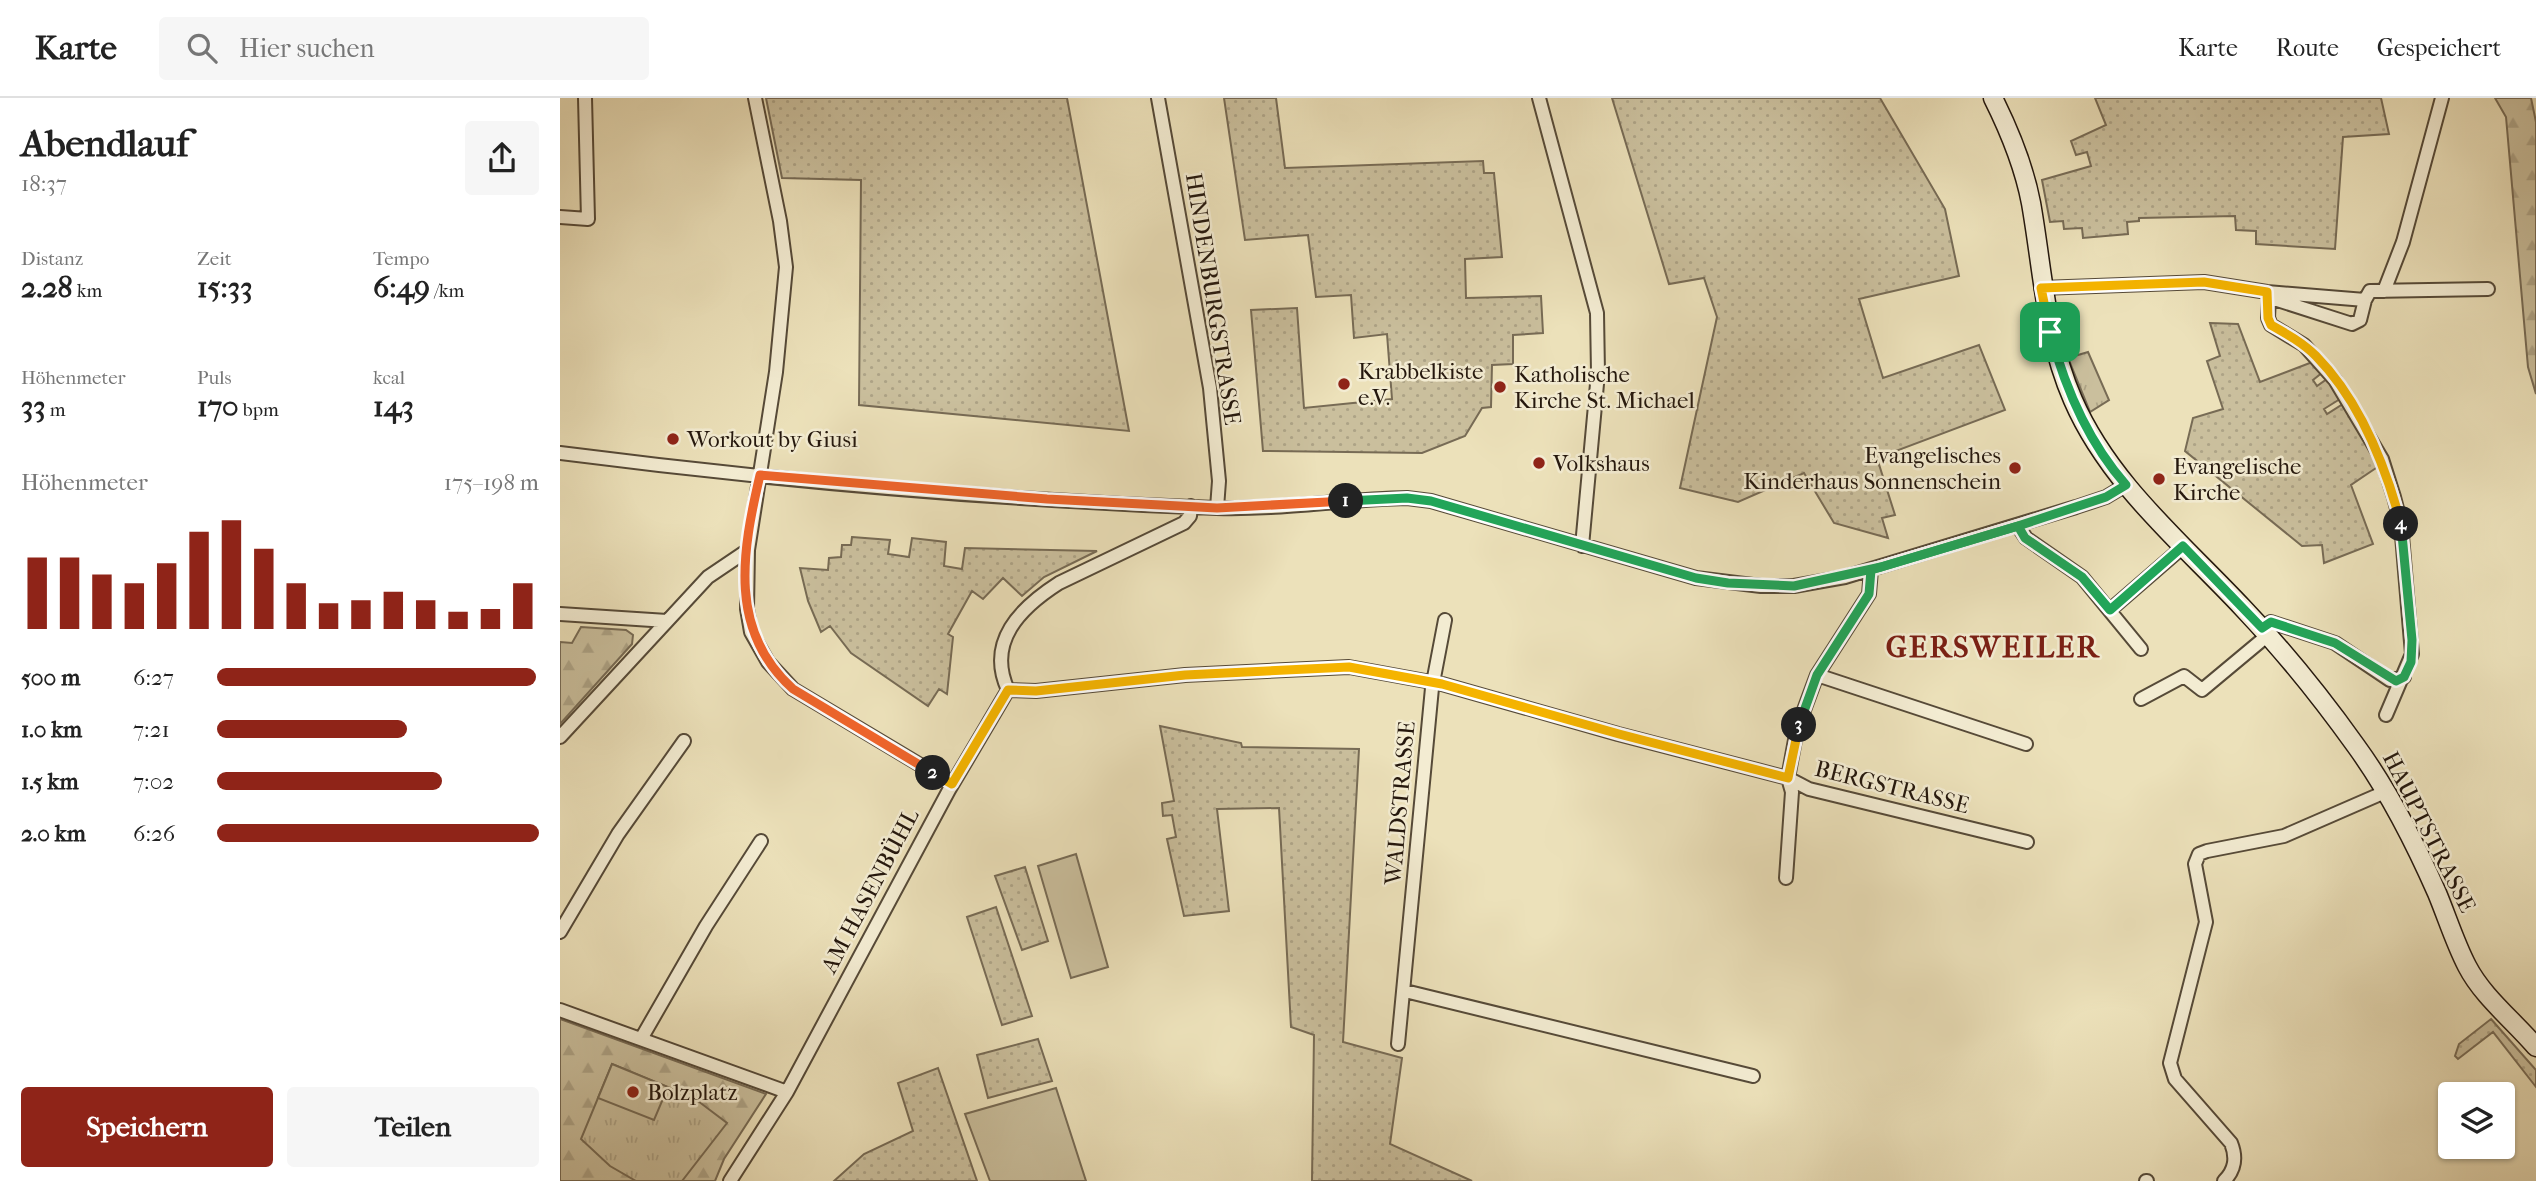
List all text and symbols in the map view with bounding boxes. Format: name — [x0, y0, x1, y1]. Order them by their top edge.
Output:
search box — [159, 17, 649, 80]
text: Karte — [35, 29, 117, 68]
icon: search — [183, 29, 221, 67]
text: Hier suchen — [239, 33, 375, 64]
text: Karte — [2178, 34, 2238, 62]
text: Route — [2276, 34, 2339, 62]
text: Gespeichert — [2377, 34, 2501, 62]
text: Abendlauf — [21, 121, 189, 166]
button: share — [465, 121, 539, 195]
text: 18:37 — [21, 170, 67, 197]
street label: HINDENBURGSTRASSE — [1180, 171, 1246, 427]
text: Distanz — [21, 248, 83, 270]
text: Zeit — [197, 248, 232, 270]
text: Tempo — [373, 248, 429, 270]
text: 2.28 — [21, 270, 73, 305]
text: 15:33 — [197, 270, 252, 305]
text: 6:49 — [373, 270, 430, 305]
text: km — [73, 280, 102, 302]
text: /km — [430, 280, 464, 302]
pin — [2020, 302, 2080, 362]
icon: arrive — [2031, 313, 2069, 351]
place label: Krabbelkiste e.V. — [1358, 358, 1484, 411]
place label: Katholische Kirche St. Michael — [1514, 361, 1695, 414]
text: Höhenmeter — [21, 367, 126, 389]
text: Puls — [197, 367, 231, 389]
text: kcal — [373, 367, 405, 389]
marker: Krabbelkiste e.V. — [1336, 376, 1352, 392]
marker: Katholische Kirche St. Michael — [1492, 379, 1508, 395]
text: 33 — [21, 389, 46, 424]
text: 170 — [197, 389, 239, 424]
text: 143 — [373, 389, 414, 424]
text: m — [46, 399, 65, 421]
text: bpm — [239, 399, 279, 421]
place label: Workout by Giusi — [686, 426, 858, 453]
marker: Workout by Giusi — [665, 431, 681, 447]
place label: Evangelisches Kinderhaus Sonnenschein — [1743, 442, 2002, 495]
place label: Volkshaus — [1552, 450, 1650, 477]
place label: Evangelische Kirche — [2173, 453, 2301, 506]
marker: Volkshaus — [1531, 455, 1547, 471]
marker: Evangelisches Kinderhaus Sonnenschein — [2007, 460, 2023, 476]
text: Höhenmeter — [21, 469, 148, 496]
text: 175–198 m — [444, 469, 539, 496]
marker: Evangelische Kirche — [2151, 471, 2167, 487]
pin: 1 — [1328, 484, 1364, 518]
text: 1 — [1342, 489, 1349, 511]
pin: 4 — [2384, 506, 2418, 542]
text: 4 — [2395, 512, 2406, 534]
district label: GERSWEILER — [1886, 630, 2100, 665]
text: 500 m — [21, 664, 80, 691]
text: 6:27 — [133, 664, 174, 691]
pin: 3 — [1782, 708, 1816, 742]
text: 3 — [1795, 713, 1802, 735]
text: 1.0 km — [21, 716, 82, 743]
text: 7:21 — [133, 716, 170, 743]
street label: WALDSTRASSE — [1379, 720, 1421, 887]
street label: HAUPTSTRASSE — [2377, 747, 2481, 917]
street label: BERGSTRASSE — [1812, 755, 1972, 819]
pin: 2 — [916, 756, 950, 790]
text: 2 — [928, 761, 937, 783]
text: 1.5 km — [21, 768, 79, 795]
text: 7:02 — [133, 768, 174, 795]
street label: AM HASENBÜHL — [815, 804, 925, 979]
text: 2.0 km — [21, 820, 86, 847]
text: 6:26 — [133, 820, 175, 847]
place label: Bolzplatz — [647, 1079, 738, 1106]
map controls — [2438, 1082, 2515, 1159]
button: layers — [2438, 1082, 2515, 1159]
marker: Bolzplatz — [625, 1084, 641, 1100]
button: Speichern — [21, 1087, 273, 1167]
button: Teilen — [287, 1087, 539, 1167]

